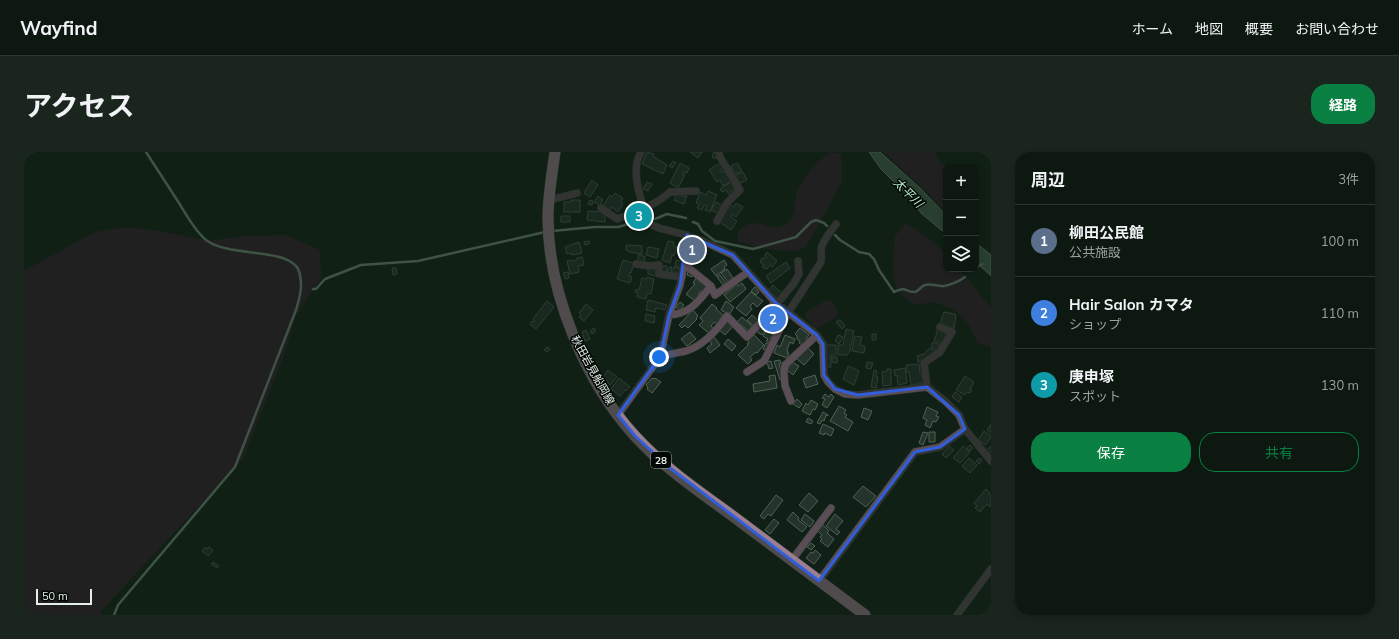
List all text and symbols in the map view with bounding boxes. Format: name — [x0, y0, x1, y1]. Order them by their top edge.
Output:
text: Wayfind — [20, 16, 97, 40]
text: ホーム — [1131, 20, 1173, 38]
text: 地図 — [1195, 20, 1223, 38]
text: 概要 — [1245, 20, 1273, 38]
text: お問い合わせ — [1295, 20, 1379, 38]
button: 経路 — [1311, 84, 1375, 124]
text: アクセス — [24, 88, 135, 123]
map controls — [943, 164, 979, 272]
button: + — [943, 164, 979, 200]
text: 周辺 — [1031, 169, 1065, 190]
text: 3件 — [1338, 171, 1359, 187]
water label: 太平川 — [890, 175, 928, 212]
button: − — [943, 200, 979, 236]
pin: 3 — [626, 201, 652, 231]
text: 柳田公民館 — [1069, 223, 1144, 242]
text: 1 — [1040, 233, 1048, 249]
text: 100 m — [1321, 233, 1359, 249]
pin: 1 — [679, 235, 705, 265]
button: layers — [943, 236, 979, 272]
text: 公共施設 — [1069, 244, 1121, 260]
text: Hair Salon カマタ — [1069, 295, 1194, 314]
pin: 2 — [760, 304, 786, 334]
text: 2 — [1040, 305, 1048, 321]
text: 110 m — [1321, 305, 1359, 321]
text: ショップ — [1069, 316, 1121, 332]
street label: 秋田岩見船岡線 — [568, 333, 618, 407]
your location — [649, 347, 669, 367]
text: 庚申塚 — [1069, 367, 1114, 386]
text: 3 — [1040, 377, 1048, 393]
text: 130 m — [1321, 377, 1359, 393]
text: スポット — [1069, 388, 1121, 404]
button: 保存 — [1031, 432, 1191, 472]
button: 共有 — [1199, 432, 1359, 472]
road number: 28 — [651, 452, 671, 468]
scale bar — [36, 587, 92, 606]
text: 50 m — [42, 589, 68, 603]

